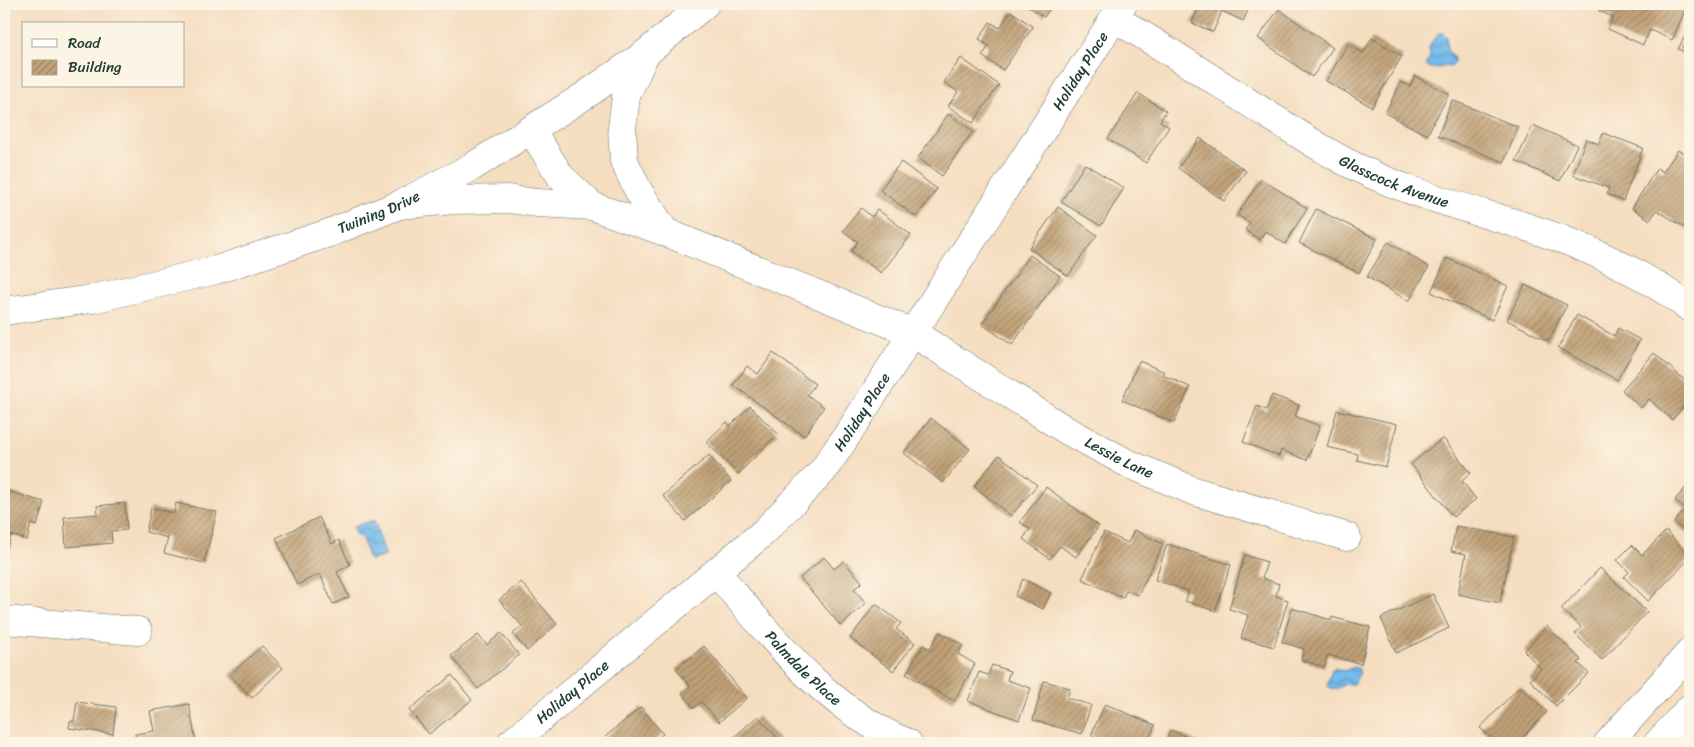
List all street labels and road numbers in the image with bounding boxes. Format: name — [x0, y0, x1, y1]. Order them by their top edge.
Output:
street label: Holiday Place — [1045, 26, 1116, 116]
street label: Glasscock Avenue — [1334, 148, 1452, 215]
street label: Twining Drive — [334, 183, 425, 241]
street label: Holiday Place — [827, 367, 897, 457]
street label: Lessie Lane — [1080, 429, 1158, 486]
street label: Palmdale Place — [758, 624, 848, 713]
street label: Holiday Place — [530, 653, 615, 731]

